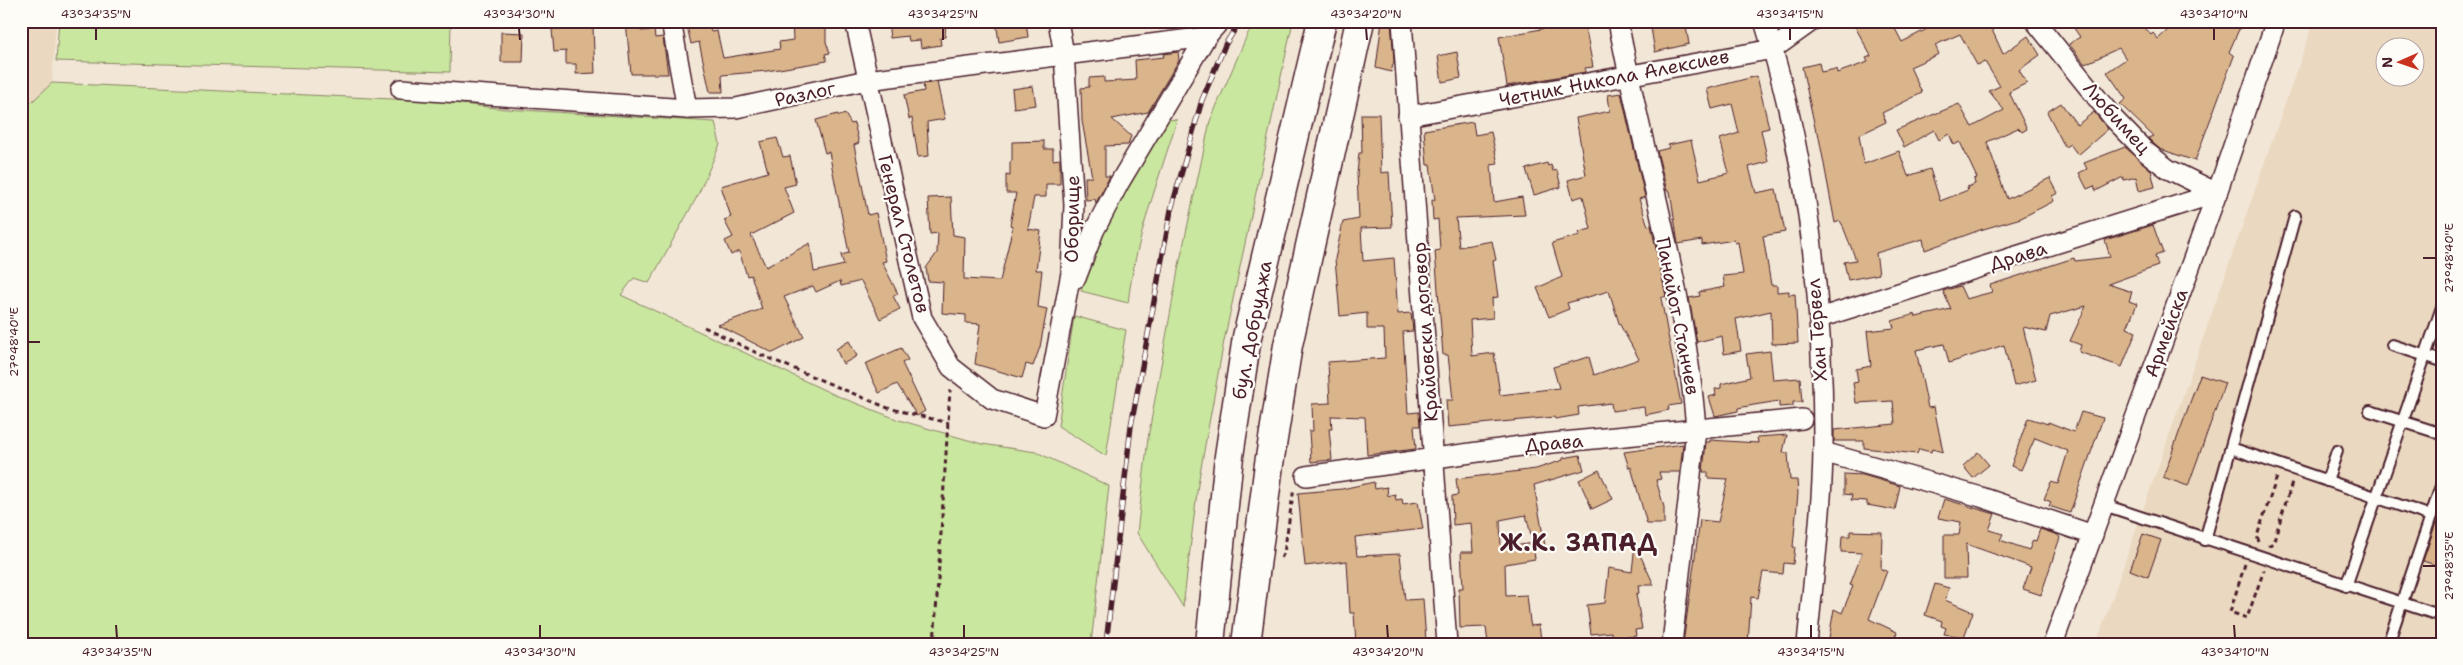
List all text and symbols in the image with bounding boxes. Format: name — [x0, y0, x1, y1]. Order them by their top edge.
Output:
text: 43°34'35"N — [61, 6, 131, 22]
text: 43°34'30"N — [483, 6, 555, 22]
text: 43°34'25"N — [908, 6, 978, 22]
text: 43°34'20"N — [1330, 6, 1402, 22]
text: 43°34'15"N — [1756, 6, 1824, 22]
text: 43°34'10"N — [2180, 6, 2248, 22]
north arrow — [2376, 38, 2426, 88]
street label: Четник Никола Алексиев — [1497, 43, 1731, 113]
text: N — [2378, 57, 2396, 68]
street label: Разлог — [772, 75, 838, 113]
street label: Любимец — [2078, 76, 2156, 160]
street label: Генерал Столетов — [872, 152, 936, 316]
street label: Оборище — [1059, 175, 1085, 263]
text: 27°48'40"E — [2441, 223, 2457, 293]
street label: Панайот Станчев — [1650, 235, 1706, 397]
street label: Драва — [1986, 235, 2050, 277]
street label: Крайовски договор — [1406, 241, 1444, 423]
street label: бул. Добруджа — [1226, 258, 1278, 402]
street label: Хан Тервел — [1801, 277, 1833, 382]
street label: Армейска — [2138, 285, 2194, 381]
text: 27°48'40"E — [6, 307, 22, 377]
street label: Драва — [1524, 428, 1585, 458]
district label: Ж.К. ЗАПАД — [1500, 527, 1658, 559]
text: 27°48'35"E — [2441, 532, 2457, 600]
text: 43°34'35"N — [82, 644, 152, 660]
text: 43°34'30"N — [504, 644, 576, 660]
text: 43°34'25"N — [929, 644, 999, 660]
text: 43°34'20"N — [1352, 644, 1424, 660]
text: 43°34'15"N — [1777, 644, 1845, 660]
text: 43°34'10"N — [2201, 644, 2269, 660]

